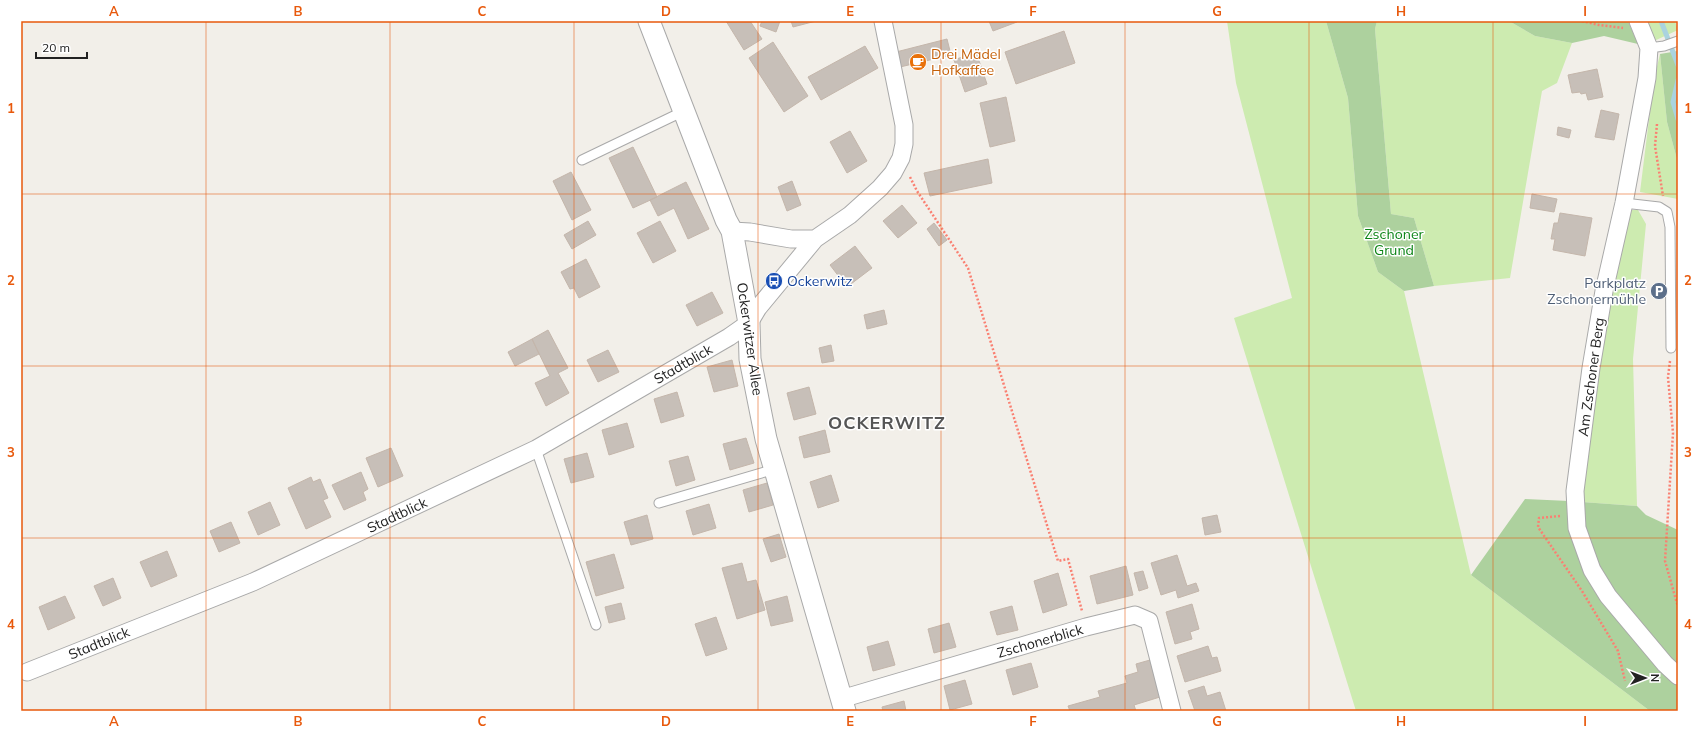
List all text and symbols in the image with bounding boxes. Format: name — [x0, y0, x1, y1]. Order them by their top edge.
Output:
text: A — [109, 3, 119, 19]
text: B — [294, 3, 303, 19]
text: C — [478, 3, 487, 19]
text: D — [661, 3, 671, 19]
text: E — [846, 3, 854, 19]
text: F — [1029, 3, 1037, 19]
text: G — [1212, 3, 1222, 19]
text: H — [1396, 3, 1406, 19]
text: I — [1583, 3, 1587, 19]
scale bar — [36, 34, 87, 60]
text: 20 m — [42, 40, 70, 55]
place label: Drei Mädel Hofkaffee — [931, 45, 1001, 79]
cafe icon: Drei Mädel Hofkaffee — [908, 52, 928, 72]
text: 1 — [7, 100, 15, 116]
text: 1 — [1684, 100, 1692, 116]
park label: Zschoner Grund — [1364, 225, 1425, 259]
bus stop icon: Ockerwitz — [764, 271, 784, 291]
text: 2 — [7, 272, 15, 288]
place label: Ockerwitz — [787, 272, 853, 290]
text: 2 — [1684, 272, 1692, 288]
place label: Parkplatz Zschonermühle — [1547, 274, 1646, 308]
street label: Ockerwitzer Allee — [733, 281, 767, 397]
parking icon: Parkplatz Zschonermühle — [1649, 281, 1669, 301]
street label: Am Zschoner Berg — [1574, 317, 1608, 437]
street label: Stadtblick — [651, 340, 716, 388]
district label: OCKERWITZ — [828, 411, 946, 434]
text: 3 — [7, 444, 15, 460]
text: 3 — [1684, 444, 1692, 460]
street label: Stadtblick — [364, 493, 431, 537]
text: 4 — [7, 616, 15, 632]
text: 4 — [1684, 616, 1692, 632]
street label: Zschonerblick — [995, 620, 1086, 662]
street label: Stadtblick — [66, 622, 133, 663]
north arrow — [1625, 658, 1665, 698]
text: N — [1648, 674, 1662, 682]
text: A — [109, 713, 119, 729]
text: B — [294, 713, 303, 729]
text: C — [478, 713, 487, 729]
text: D — [661, 713, 671, 729]
text: E — [846, 713, 854, 729]
text: F — [1029, 713, 1037, 729]
text: G — [1212, 713, 1222, 729]
text: H — [1396, 713, 1406, 729]
text: I — [1583, 713, 1587, 729]

